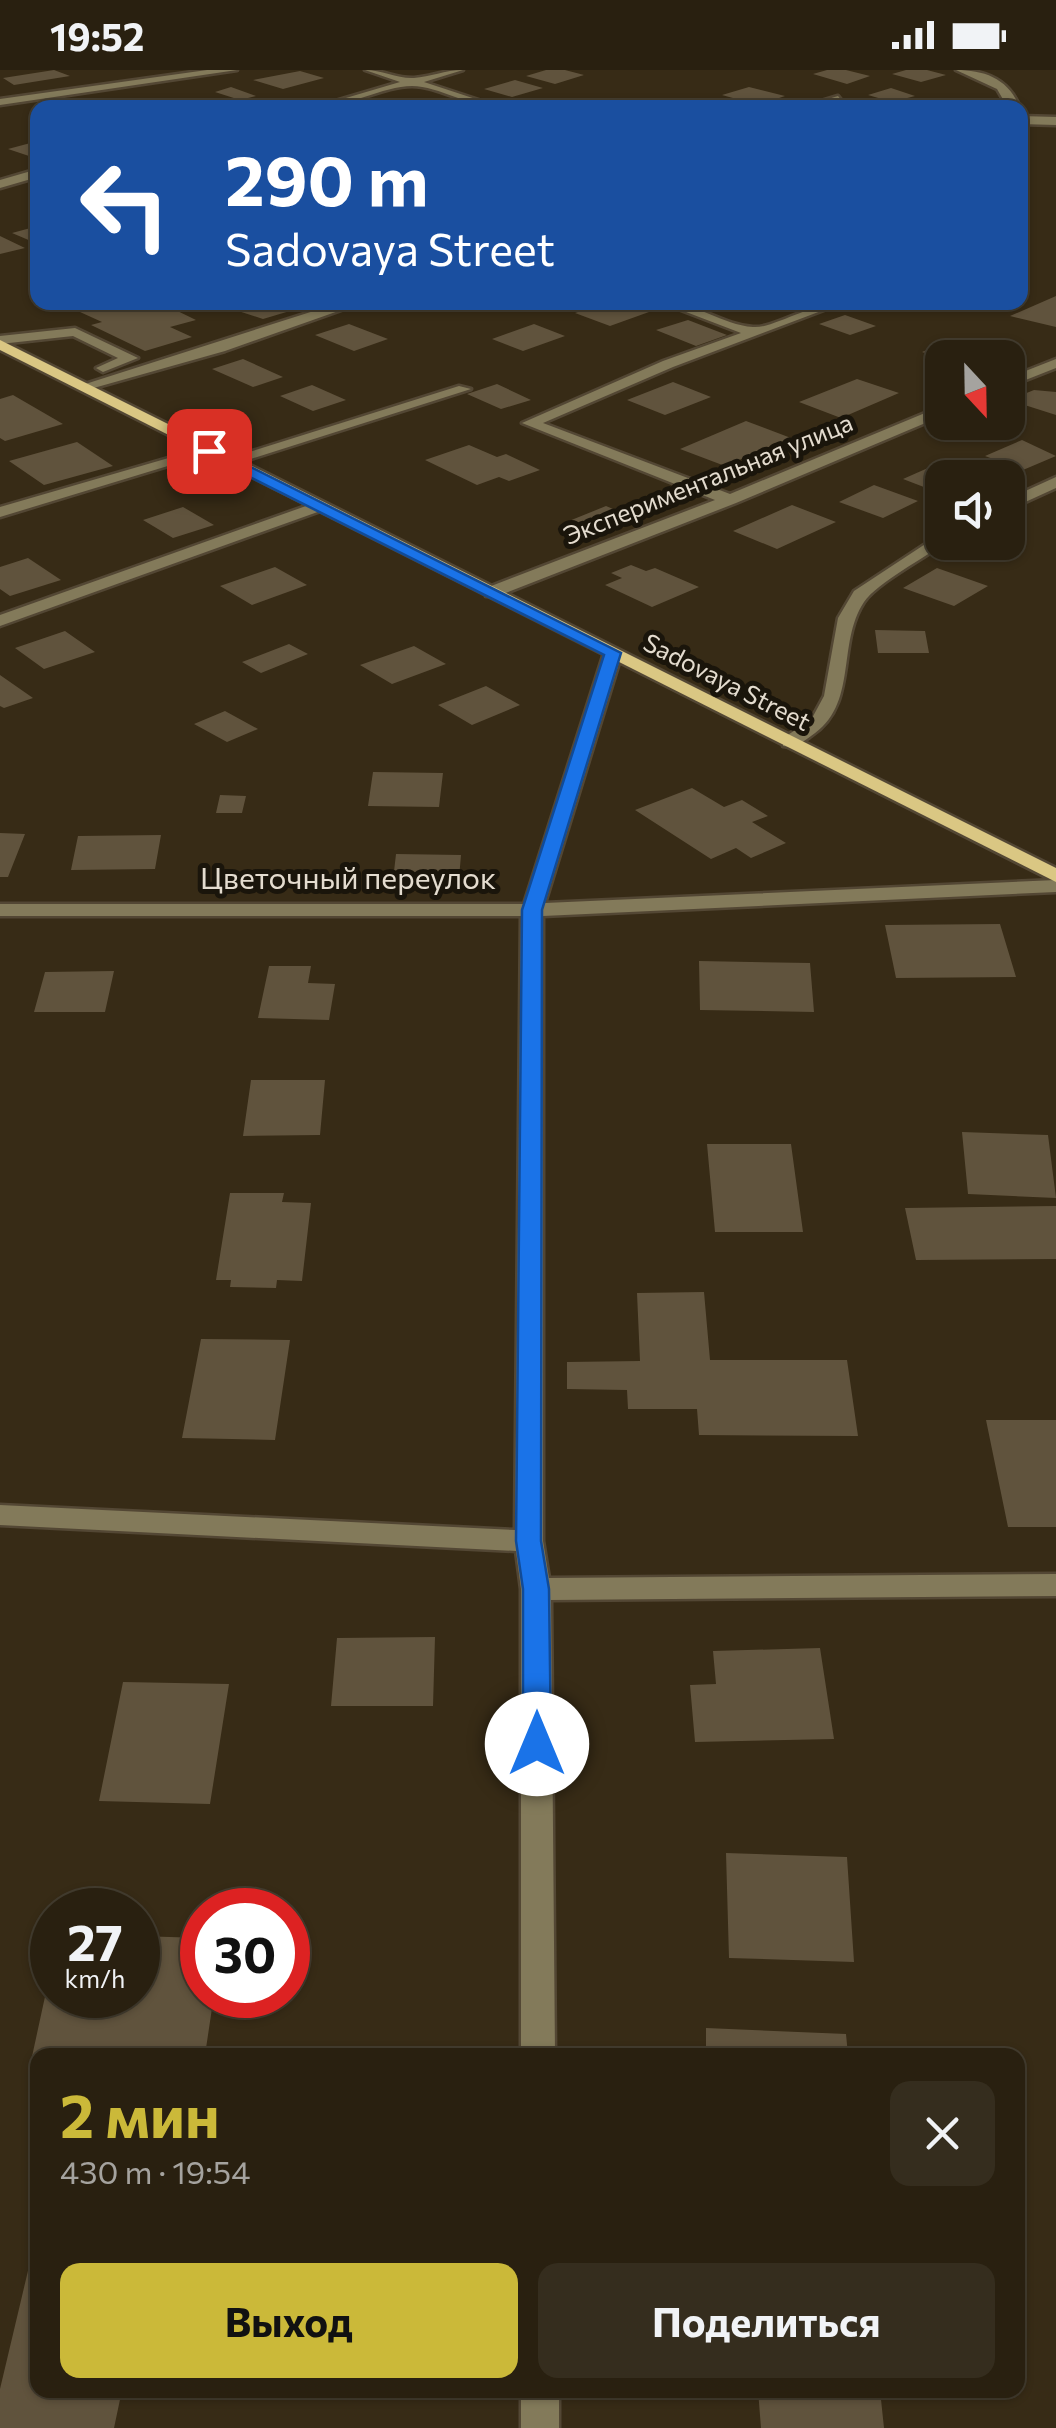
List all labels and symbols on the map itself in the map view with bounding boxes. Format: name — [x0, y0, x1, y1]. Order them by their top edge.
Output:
north arrow — [925, 340, 1025, 440]
street label: Экспериментальная улица — [559, 406, 857, 550]
pin — [167, 409, 252, 494]
street label: Sadovaya Street — [639, 626, 816, 736]
street label: Цветочный переулок — [200, 858, 496, 895]
position arrow — [485, 1692, 589, 1796]
speed limit sign: 30 — [180, 1888, 310, 2018]

